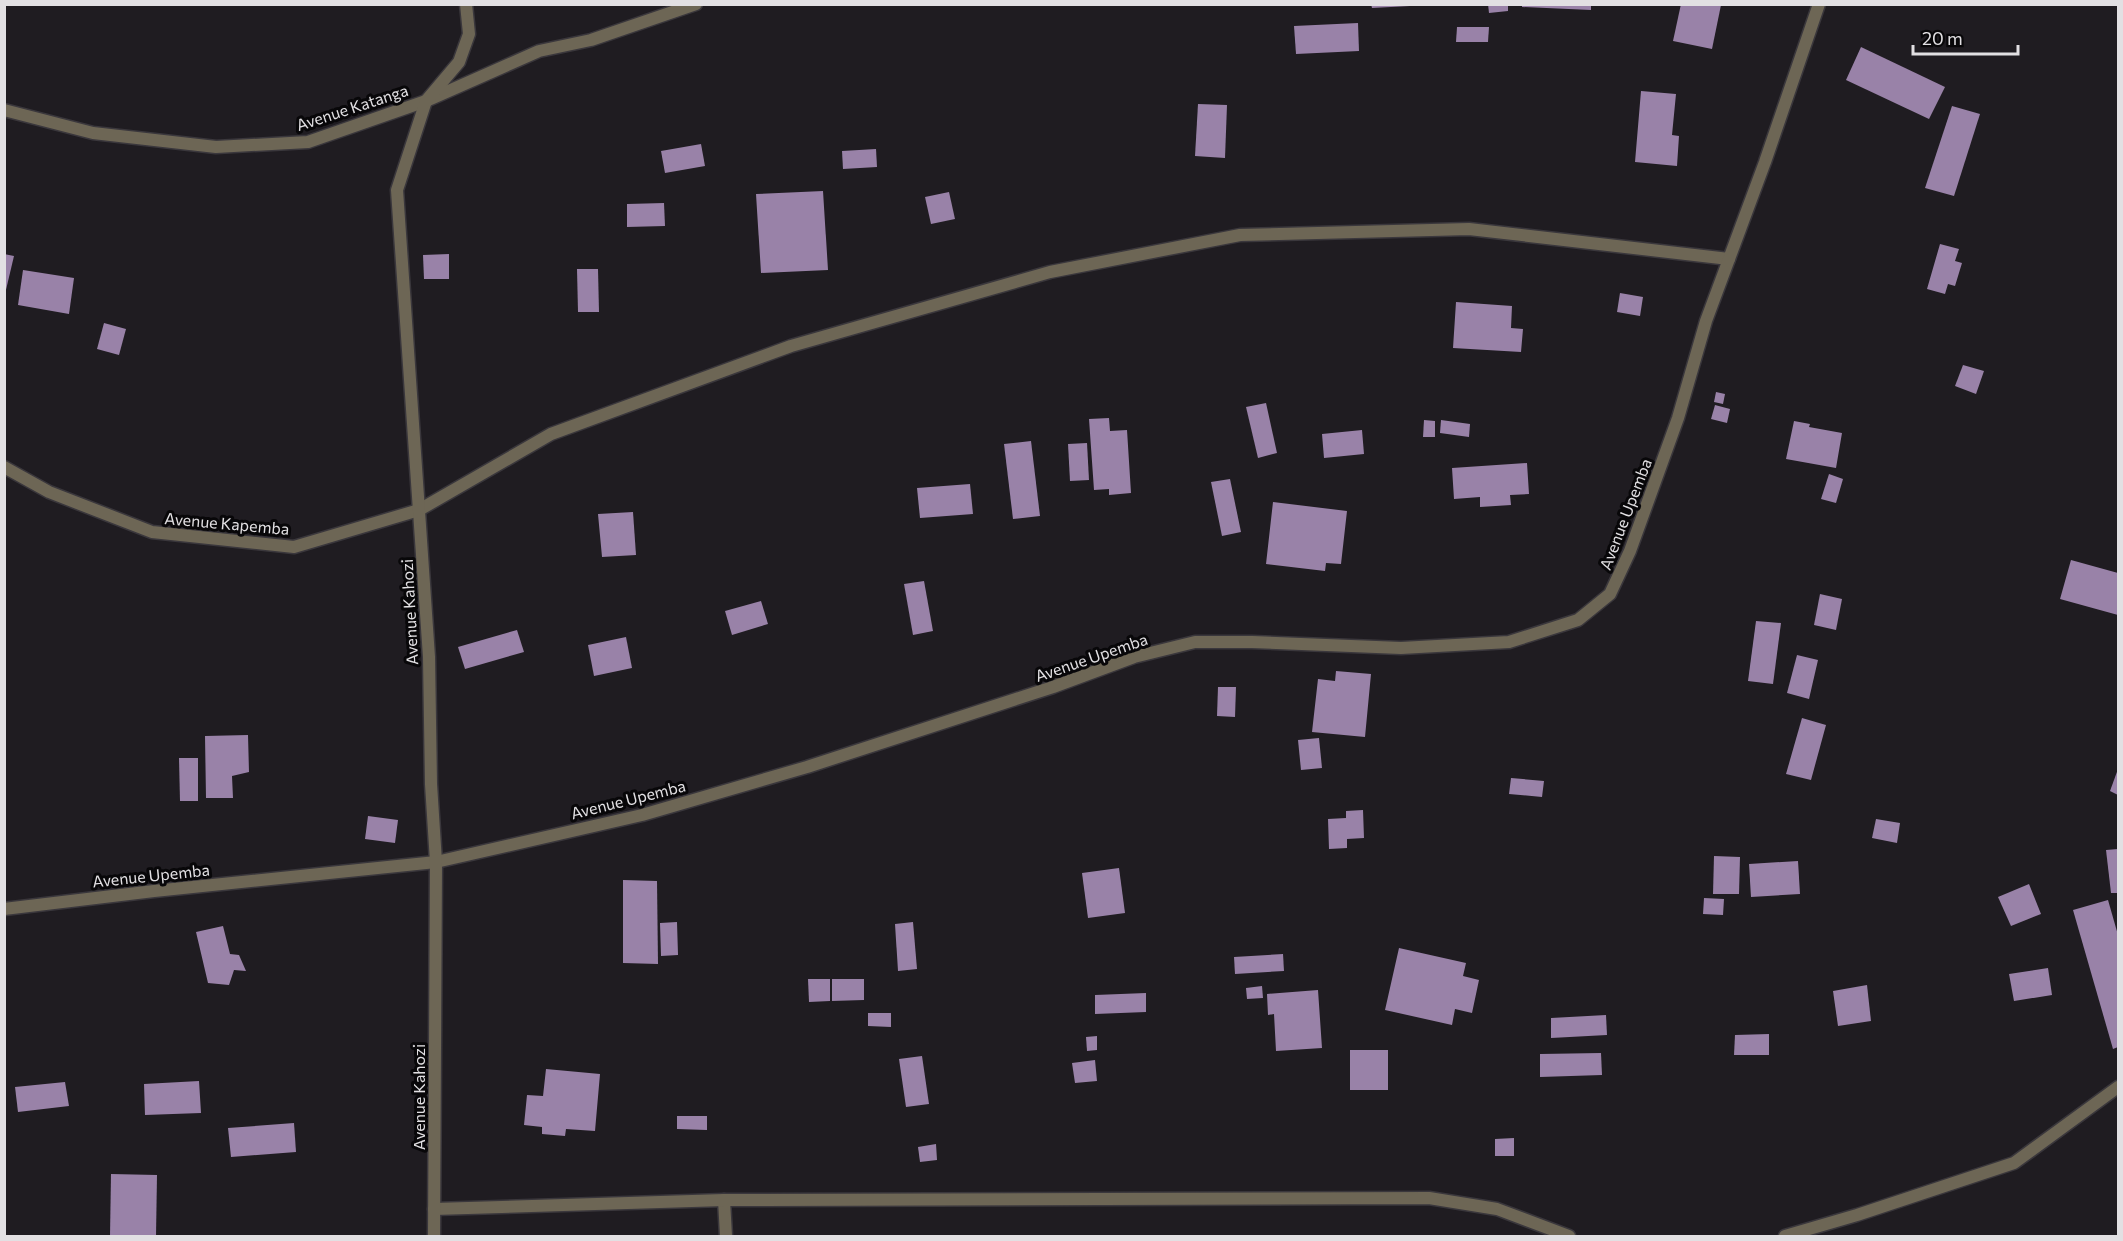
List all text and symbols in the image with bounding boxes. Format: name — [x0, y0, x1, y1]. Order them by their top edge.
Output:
scale bar — [1913, 18, 2018, 56]
text: 20 m — [1922, 27, 1963, 49]
street label: Avenue Katanga — [294, 80, 410, 134]
street label: Avenue Upemba — [1595, 456, 1655, 572]
street label: Avenue Kapemba — [164, 508, 290, 538]
street label: Avenue Kahozi — [397, 558, 421, 666]
street label: Avenue Upemba — [1032, 629, 1150, 685]
street label: Avenue Upemba — [569, 776, 687, 822]
street label: Avenue Upemba — [91, 859, 211, 891]
street label: Avenue Kahozi — [409, 1044, 428, 1150]

